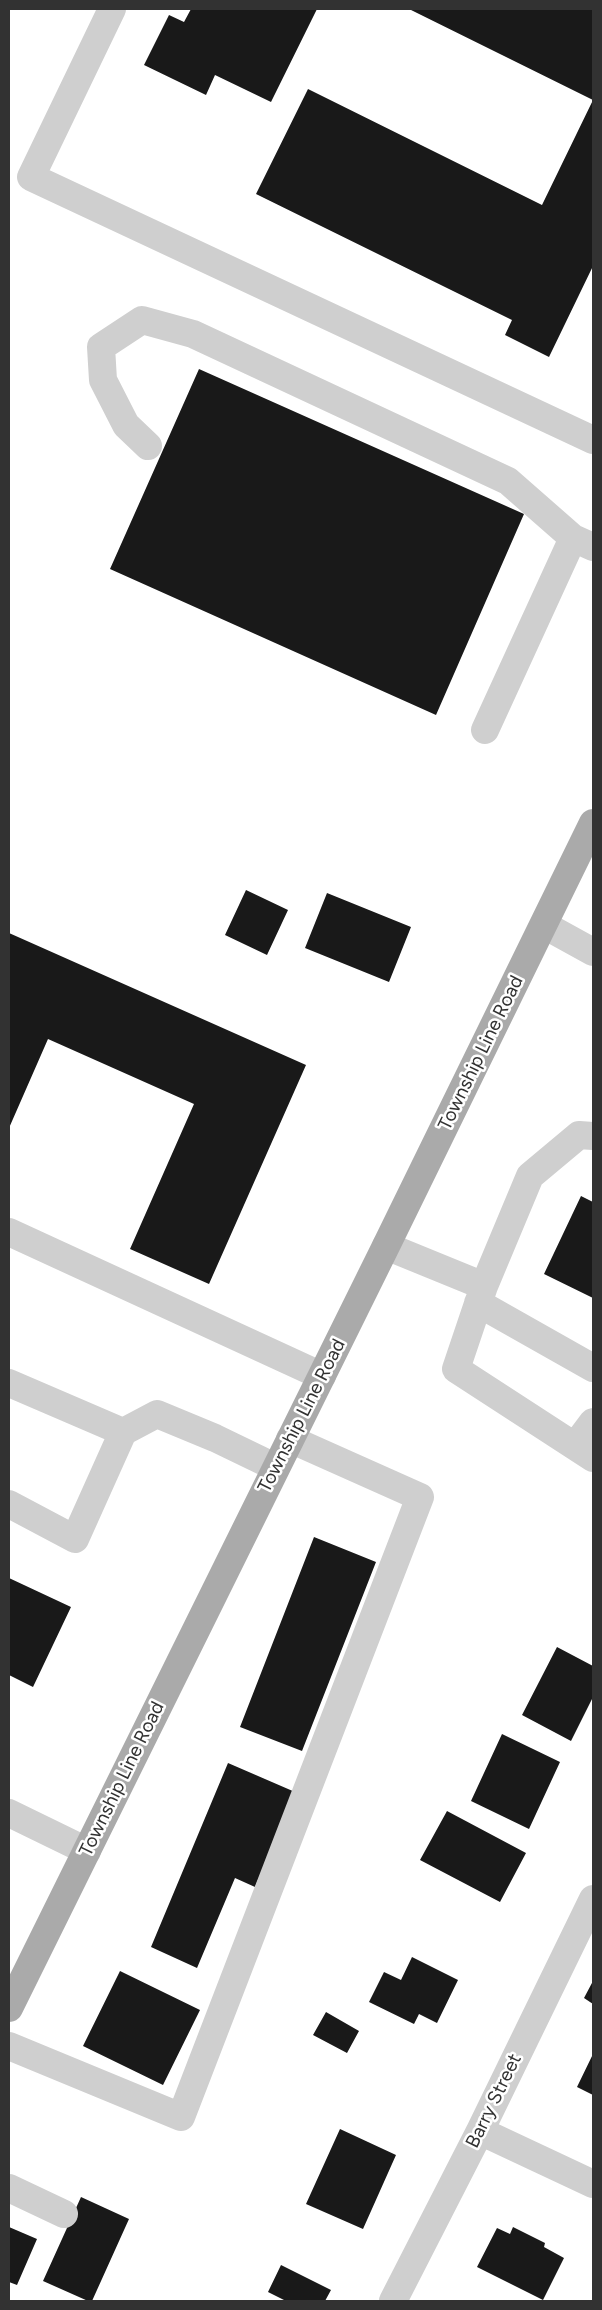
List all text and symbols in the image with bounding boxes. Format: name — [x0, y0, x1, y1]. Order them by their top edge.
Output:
street label: Township Line Road — [434, 972, 528, 1134]
street label: Township Line Road — [253, 1336, 351, 1496]
street label: Township Line Road — [75, 1698, 169, 1860]
street label: Barry Street — [461, 2050, 527, 2152]

